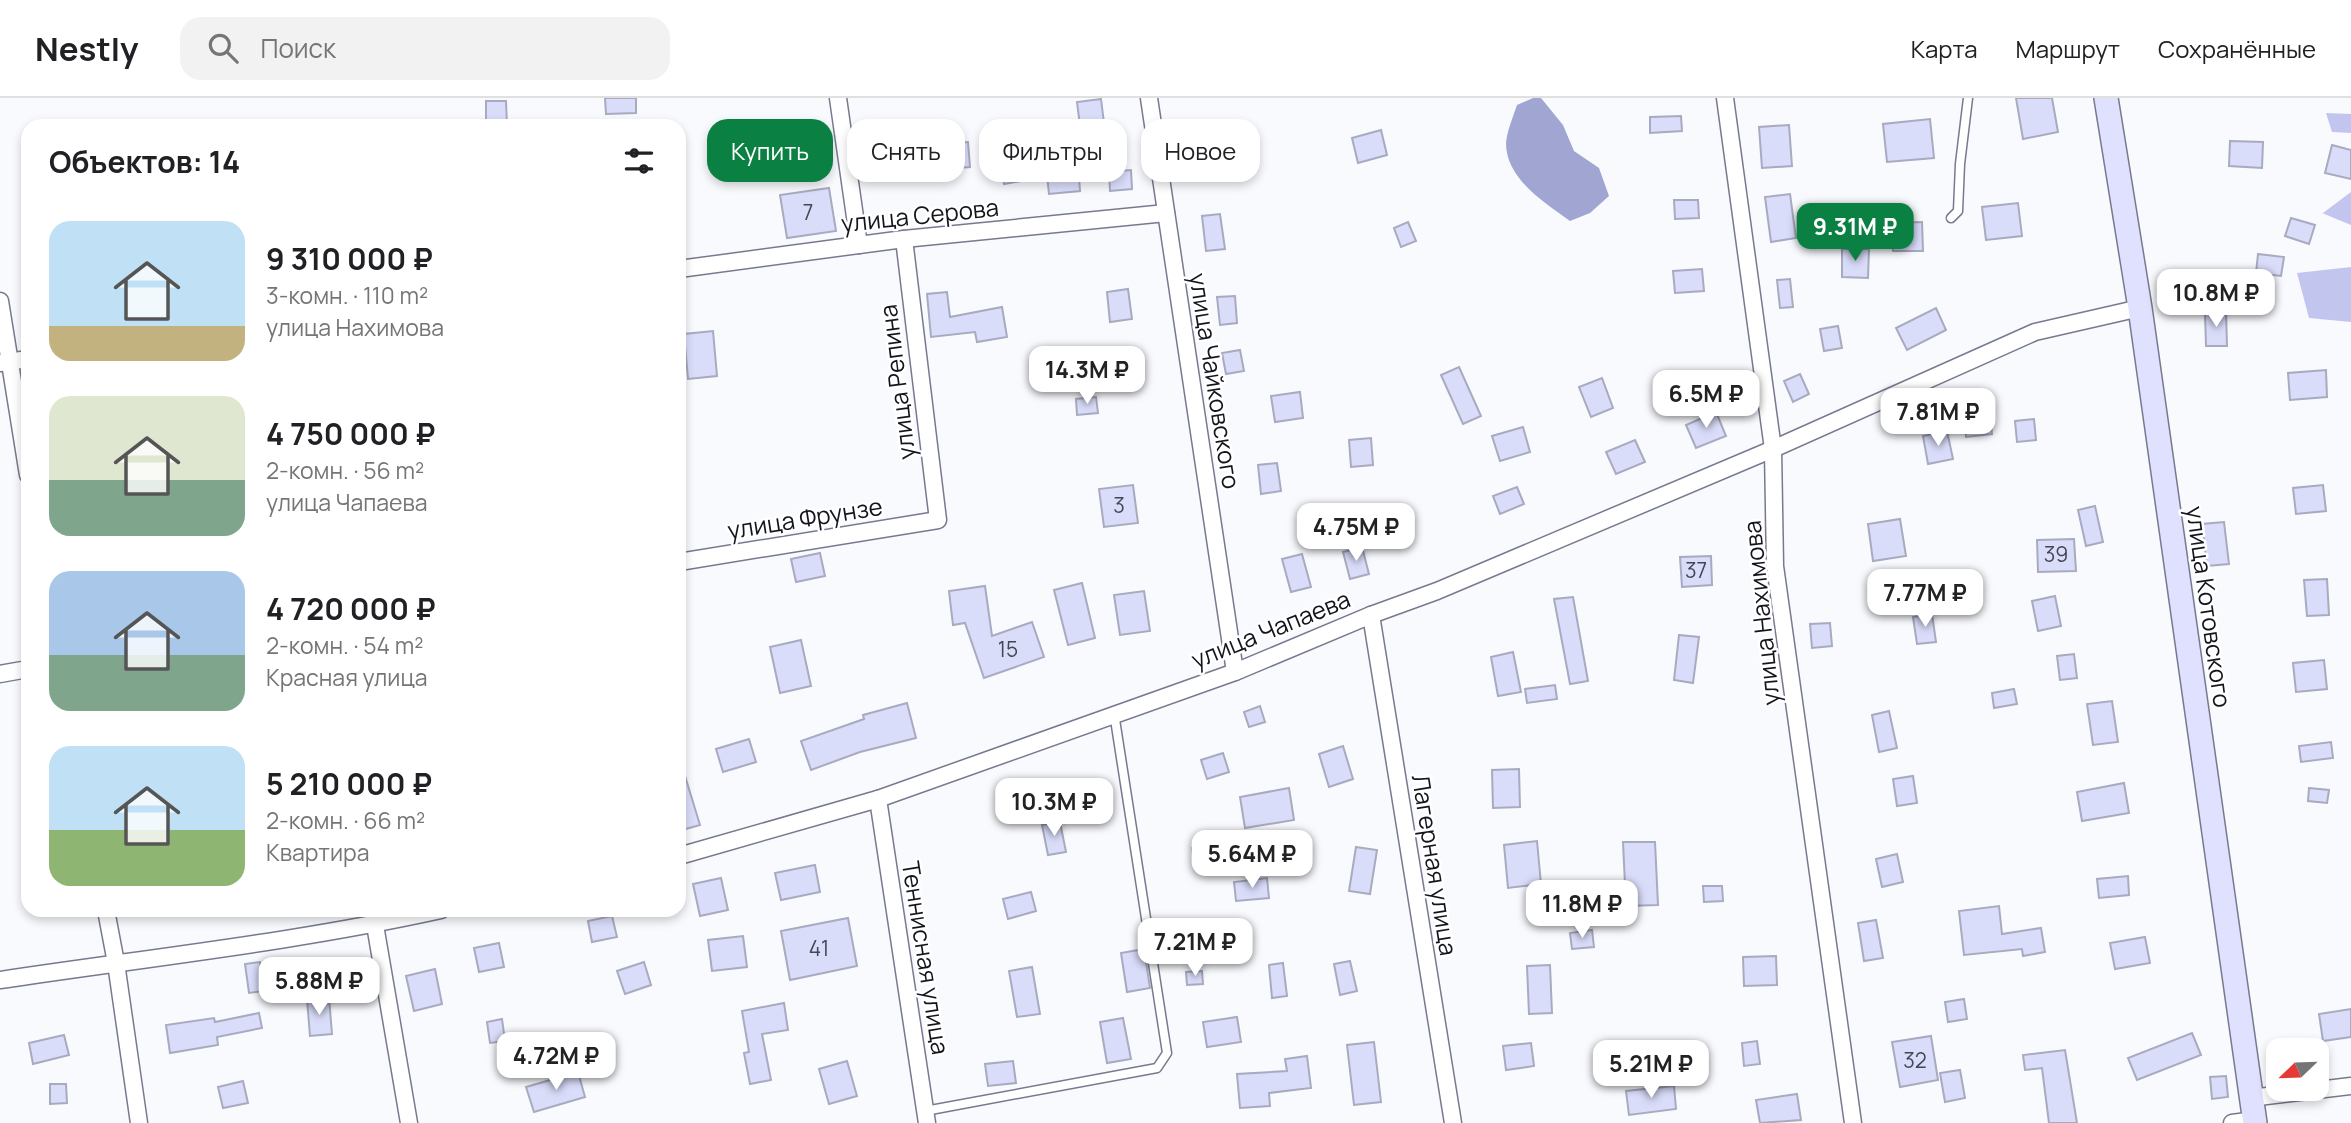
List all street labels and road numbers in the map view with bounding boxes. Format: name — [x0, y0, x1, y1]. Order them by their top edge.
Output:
street label: улица Серова — [839, 190, 1000, 239]
street label: улица Чайковского — [1182, 270, 1249, 491]
street label: улица Репина — [871, 303, 922, 462]
street label: улица Фрунзе — [725, 489, 885, 546]
street label: улица Котовского — [2179, 504, 2240, 710]
street label: улица Нахимова — [1734, 519, 1787, 707]
street label: улица Чапаева — [1186, 582, 1355, 675]
street label: Лагерная улица — [1405, 772, 1466, 958]
street label: Теннисная улица — [895, 859, 958, 1057]

